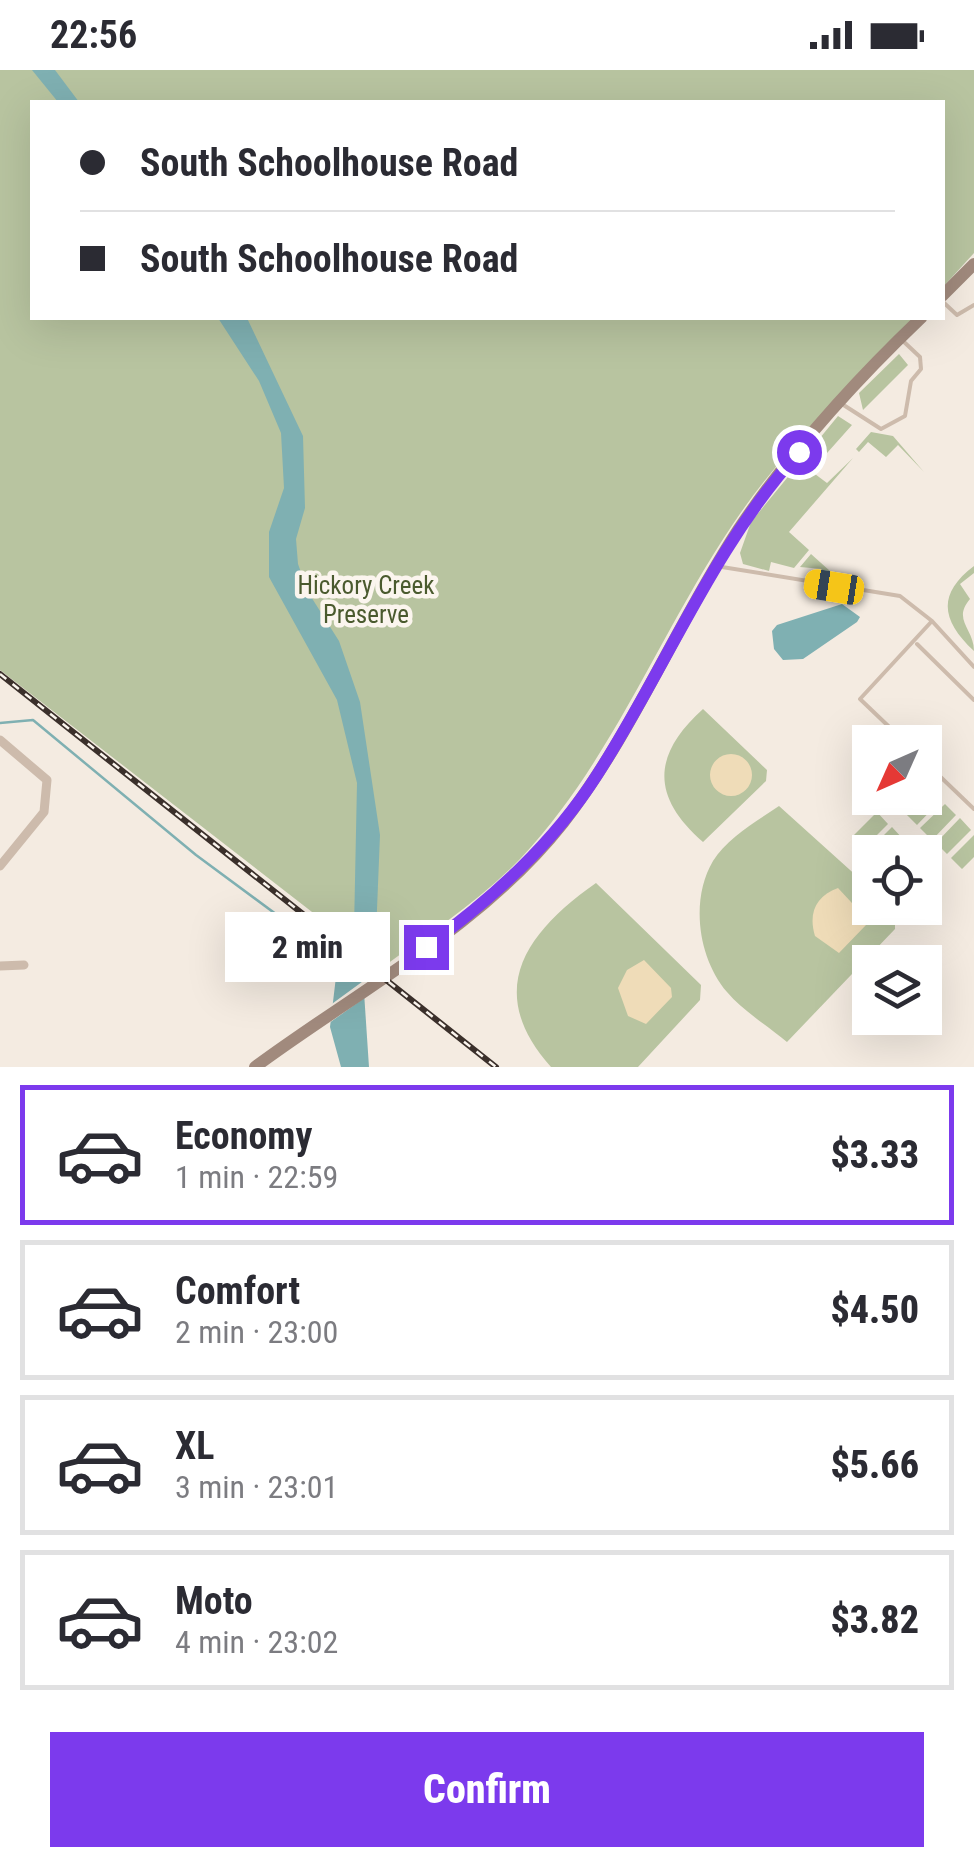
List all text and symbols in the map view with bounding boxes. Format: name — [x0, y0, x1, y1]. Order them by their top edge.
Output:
text: 22:56 — [50, 13, 137, 57]
text: South Schoolhouse Road — [140, 141, 518, 185]
text: South Schoolhouse Road — [140, 237, 518, 281]
route start — [777, 430, 822, 475]
car — [802, 567, 866, 607]
park label: Hickory Creek Preserve — [298, 571, 435, 629]
north arrow — [852, 725, 942, 815]
map controls — [852, 725, 942, 1035]
button: locate — [852, 835, 942, 925]
callout: 2 min — [226, 912, 391, 982]
route end — [404, 925, 449, 970]
text: 2 min — [272, 928, 343, 966]
button: layers — [852, 945, 942, 1035]
icon: car — [55, 1110, 145, 1200]
text: Economy — [175, 1114, 312, 1158]
text: $3.33 — [830, 1133, 919, 1177]
text: 1 min · 22:59 — [175, 1158, 338, 1196]
icon: car — [55, 1265, 145, 1355]
text: Comfort — [175, 1269, 300, 1313]
text: $4.50 — [830, 1288, 919, 1332]
text: 2 min · 23:00 — [175, 1313, 338, 1351]
icon: car — [55, 1420, 145, 1510]
text: XL — [175, 1424, 214, 1468]
text: $5.66 — [830, 1443, 919, 1487]
text: 3 min · 23:01 — [175, 1468, 338, 1506]
icon: car — [55, 1575, 145, 1665]
text: Moto — [175, 1579, 253, 1623]
text: $3.82 — [830, 1598, 919, 1642]
text: 4 min · 23:02 — [175, 1623, 338, 1661]
button: Confirm — [50, 1732, 924, 1847]

